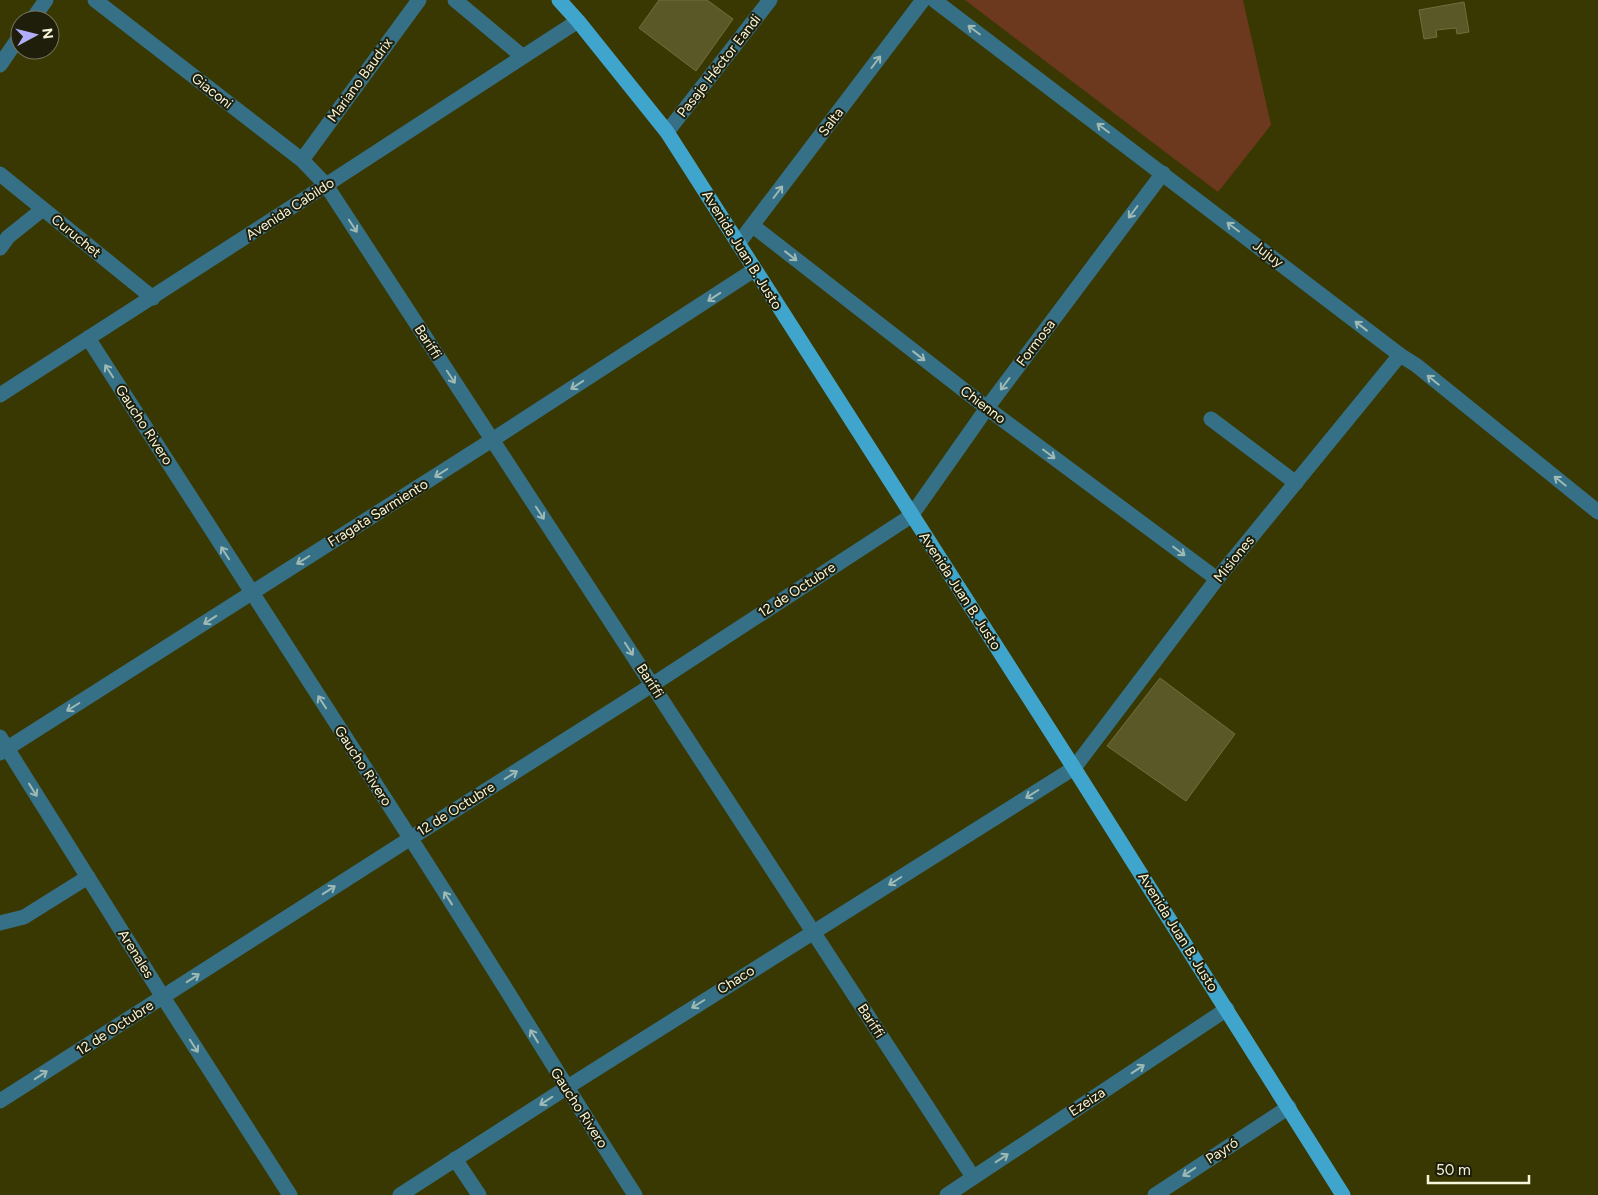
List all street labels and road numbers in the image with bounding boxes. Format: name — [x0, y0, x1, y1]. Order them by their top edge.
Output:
street label: Pasaje Héctor Eandi — [674, 11, 764, 121]
street label: Mariano Baudrix — [324, 34, 396, 125]
street label: Giaconi — [188, 70, 236, 112]
street label: Salta — [815, 104, 847, 140]
street label: Avenida Cabildo — [243, 174, 337, 244]
street label: Avenida Juan B. Justo — [698, 187, 786, 313]
street label: Curuchet — [48, 211, 104, 261]
street label: Jujuy — [1249, 237, 1287, 271]
street label: Formosa — [1013, 316, 1059, 370]
street label: Bariffi — [411, 322, 445, 362]
street label: Gaucho Rivero — [112, 382, 176, 468]
street label: Chienno — [957, 382, 1009, 428]
street label: Fragata Sarmiento — [325, 475, 431, 551]
street label: Avenida Juan B. Justo — [916, 529, 1004, 653]
street label: Misiones — [1210, 532, 1258, 586]
street label: 12 de Octubre — [755, 559, 839, 621]
street label: Bariffi — [633, 661, 667, 701]
street label: Gaucho Rivero — [331, 723, 395, 809]
street label: 12 de Octubre — [414, 778, 498, 840]
street label: Avenida Juan B. Justo — [1134, 869, 1222, 995]
street label: Arenales — [114, 927, 158, 981]
street label: Chaco — [714, 962, 758, 998]
street label: 12 de Octubre — [73, 997, 157, 1059]
street label: Bariffi — [854, 1001, 888, 1041]
street label: Gaucho Rivero — [547, 1065, 611, 1151]
street label: Ezeiza — [1066, 1084, 1108, 1120]
street label: Payró — [1203, 1134, 1241, 1168]

